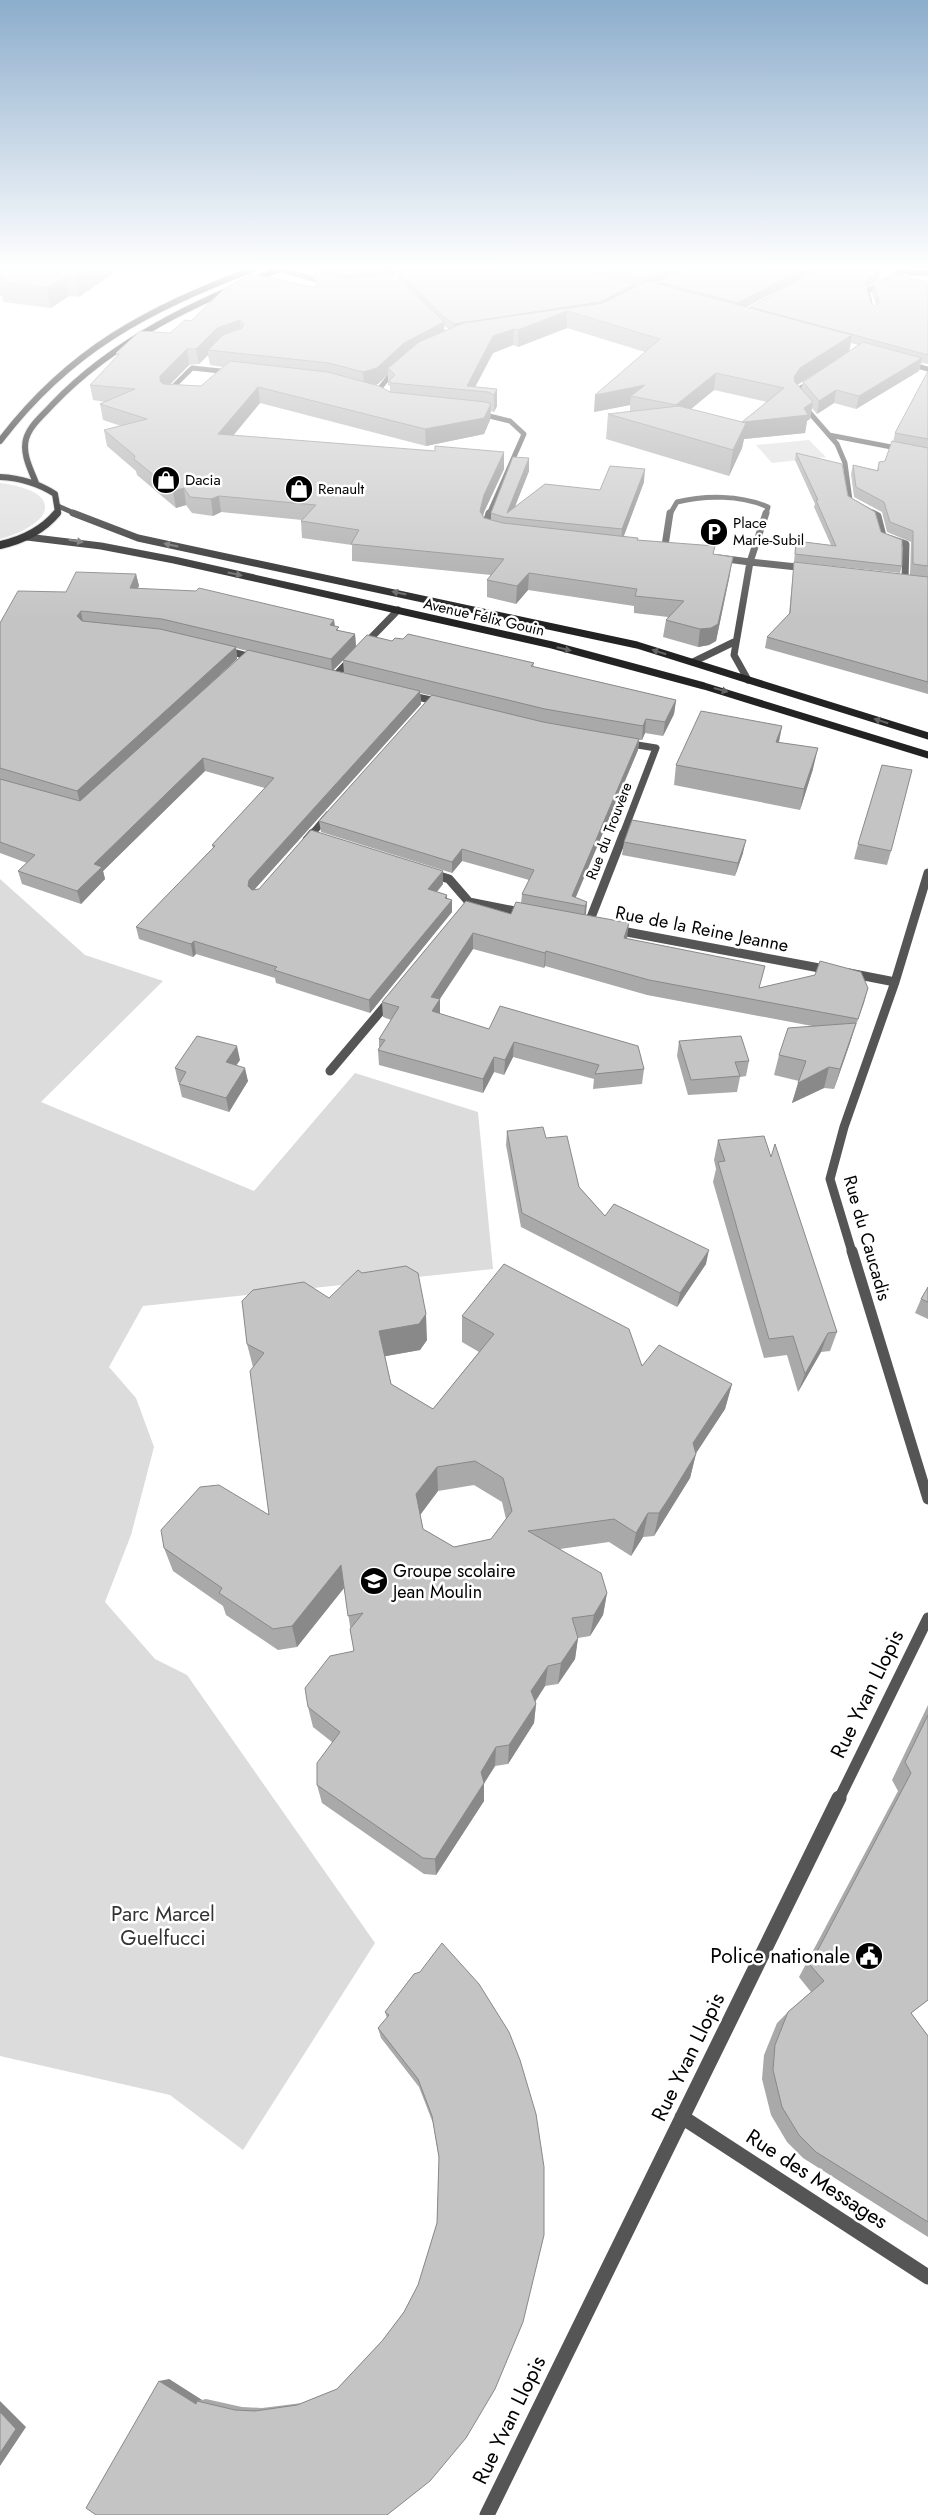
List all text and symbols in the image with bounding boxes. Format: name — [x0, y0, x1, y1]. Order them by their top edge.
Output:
shop icon: Dacia — [151, 465, 181, 495]
place label: Dacia — [185, 469, 221, 491]
shop icon: Renault — [284, 474, 314, 504]
place label: Renault — [318, 478, 365, 500]
place label: Place Marie-Subil — [733, 512, 804, 551]
parking icon: Place Marie-Subil — [699, 517, 729, 547]
one-way arrow — [68, 537, 84, 545]
one-way arrow — [163, 540, 179, 548]
one-way arrow — [227, 570, 242, 578]
one-way arrow — [391, 589, 406, 597]
street label: Avenue Félix Gouin — [421, 592, 547, 642]
one-way arrow — [556, 645, 571, 653]
one-way arrow — [652, 648, 667, 655]
one-way arrow — [713, 687, 728, 695]
one-way arrow — [874, 717, 889, 725]
street label: Rue du Trouvère — [580, 779, 638, 883]
street label: Rue de la Reine Jeanne — [613, 899, 791, 959]
street label: Rue du Caucadis — [837, 1172, 897, 1304]
place label: Groupe scolaire Jean Moulin — [391, 1558, 515, 1605]
school or university icon: Groupe scolaire Jean Moulin — [359, 1566, 389, 1596]
street label: Rue Yvan Llopis — [823, 1625, 911, 1763]
park label: Parc Marcel Guelfucci — [111, 1899, 215, 1953]
place label: Police nationale — [710, 1941, 850, 1971]
public building icon: Police nationale — [854, 1941, 884, 1971]
street label: Rue Yvan Llopis — [644, 1988, 732, 2126]
street label: Rue des Messages — [740, 2122, 894, 2236]
street label: Rue Yvan Llopis — [465, 2351, 553, 2489]

